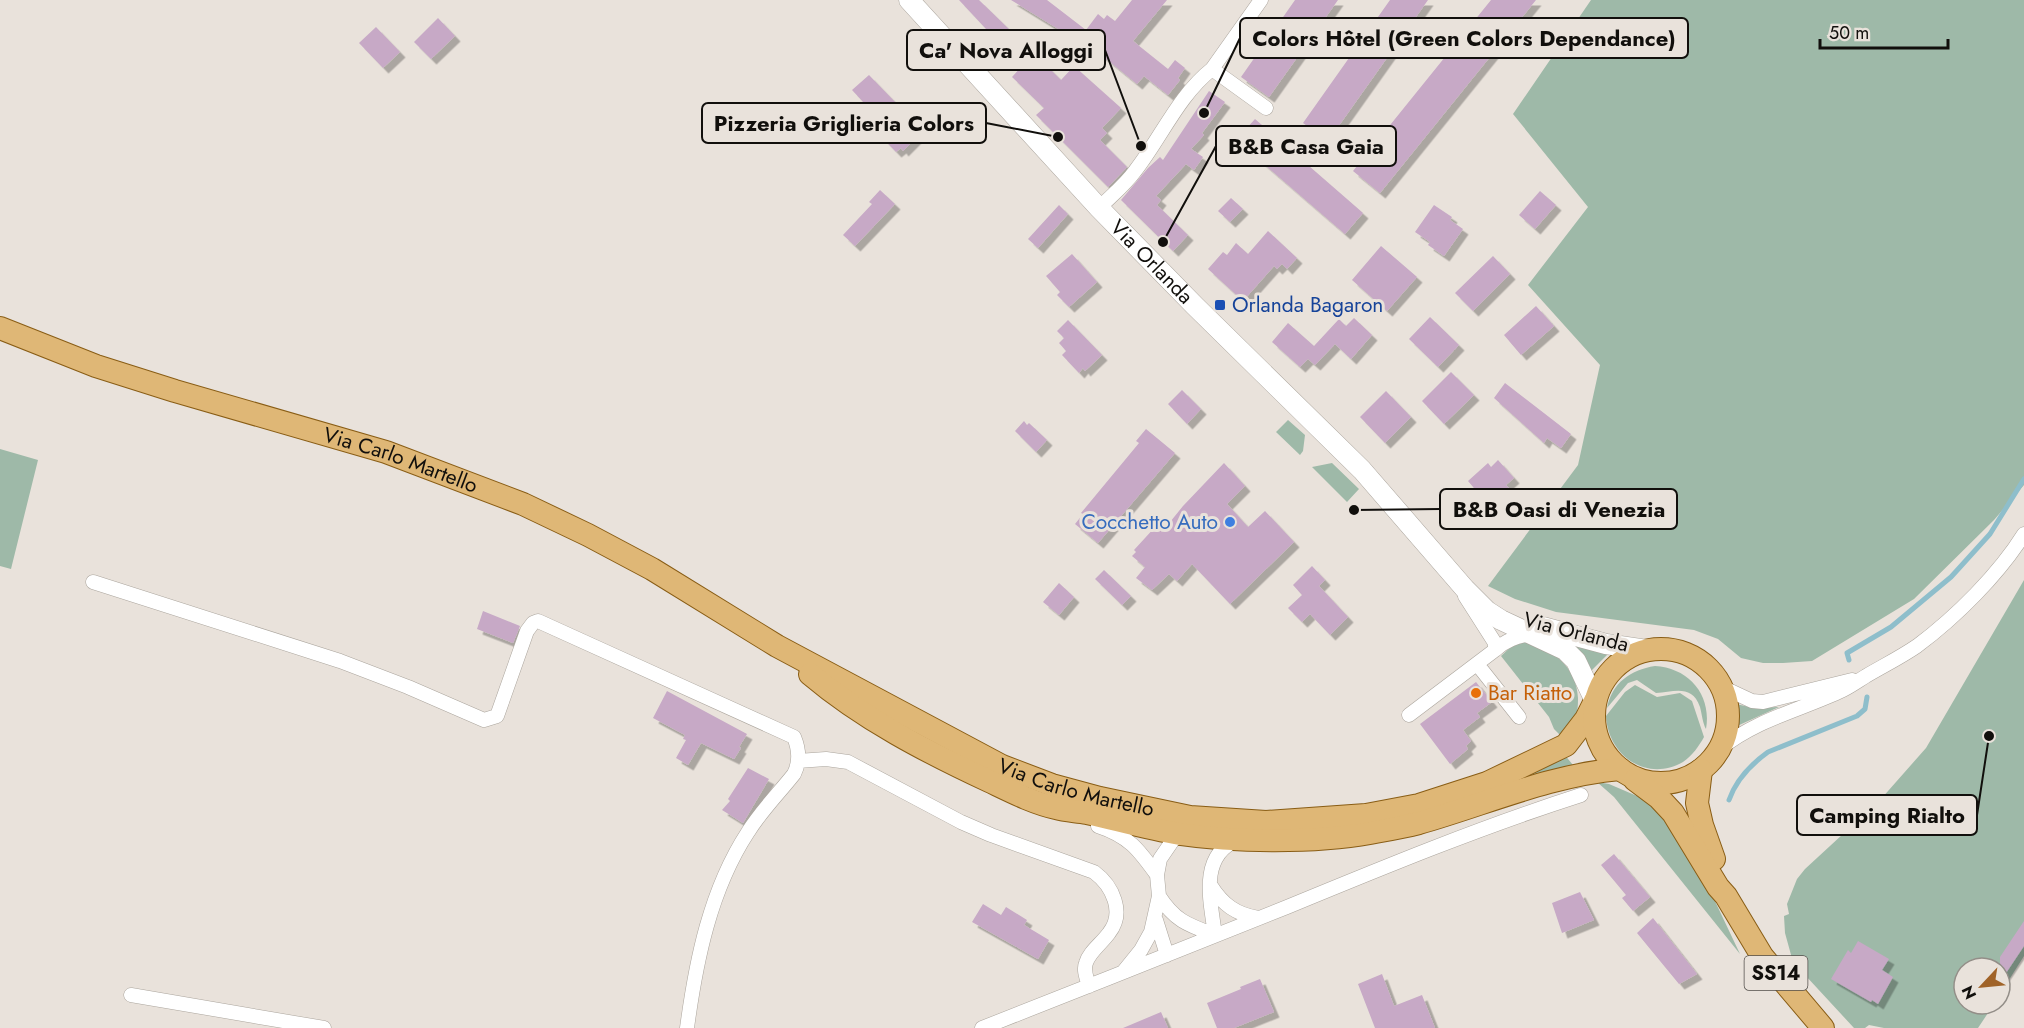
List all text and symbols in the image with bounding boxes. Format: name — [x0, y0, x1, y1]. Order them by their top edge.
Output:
scale bar — [1820, 12, 1948, 50]
callout: Colors Hôtel (Green Colors Dependance) — [1240, 18, 1688, 58]
text: 50 m — [1829, 20, 1869, 46]
text: Colors Hôtel (Green Colors Dependance) — [1252, 22, 1676, 54]
callout: Ca' Nova Alloggi — [907, 30, 1105, 70]
text: Ca' Nova Alloggi — [919, 34, 1093, 66]
callout: Pizzeria Griglieria Colors — [702, 103, 986, 143]
text: Pizzeria Griglieria Colors — [714, 107, 974, 139]
callout: B&B Casa Gaia — [1216, 126, 1396, 166]
text: B&B Casa Gaia — [1228, 130, 1384, 162]
street label: Via Orlanda — [1103, 213, 1200, 311]
place label: Orlanda Bagaron — [1232, 290, 1383, 320]
marker: Orlanda Bagaron — [1213, 298, 1227, 312]
street label: Via Carlo Martello — [320, 420, 482, 500]
callout: B&B Oasi di Venezia — [1440, 489, 1677, 529]
text: B&B Oasi di Venezia — [1453, 493, 1665, 525]
place label: Cocchetto Auto — [1081, 507, 1218, 537]
marker: Cocchetto Auto — [1223, 515, 1237, 529]
street label: Via Orlanda — [1520, 604, 1632, 660]
place label: Bar Riatto — [1488, 678, 1572, 708]
marker: Bar Riatto — [1469, 686, 1483, 700]
street label: Via Carlo Martello — [994, 751, 1157, 824]
callout: Camping Rialto — [1797, 795, 1977, 835]
text: Camping Rialto — [1809, 799, 1965, 831]
road number: SS14 — [1744, 956, 1808, 990]
north arrow — [1952, 956, 2012, 1016]
text: N — [1956, 982, 1982, 1003]

